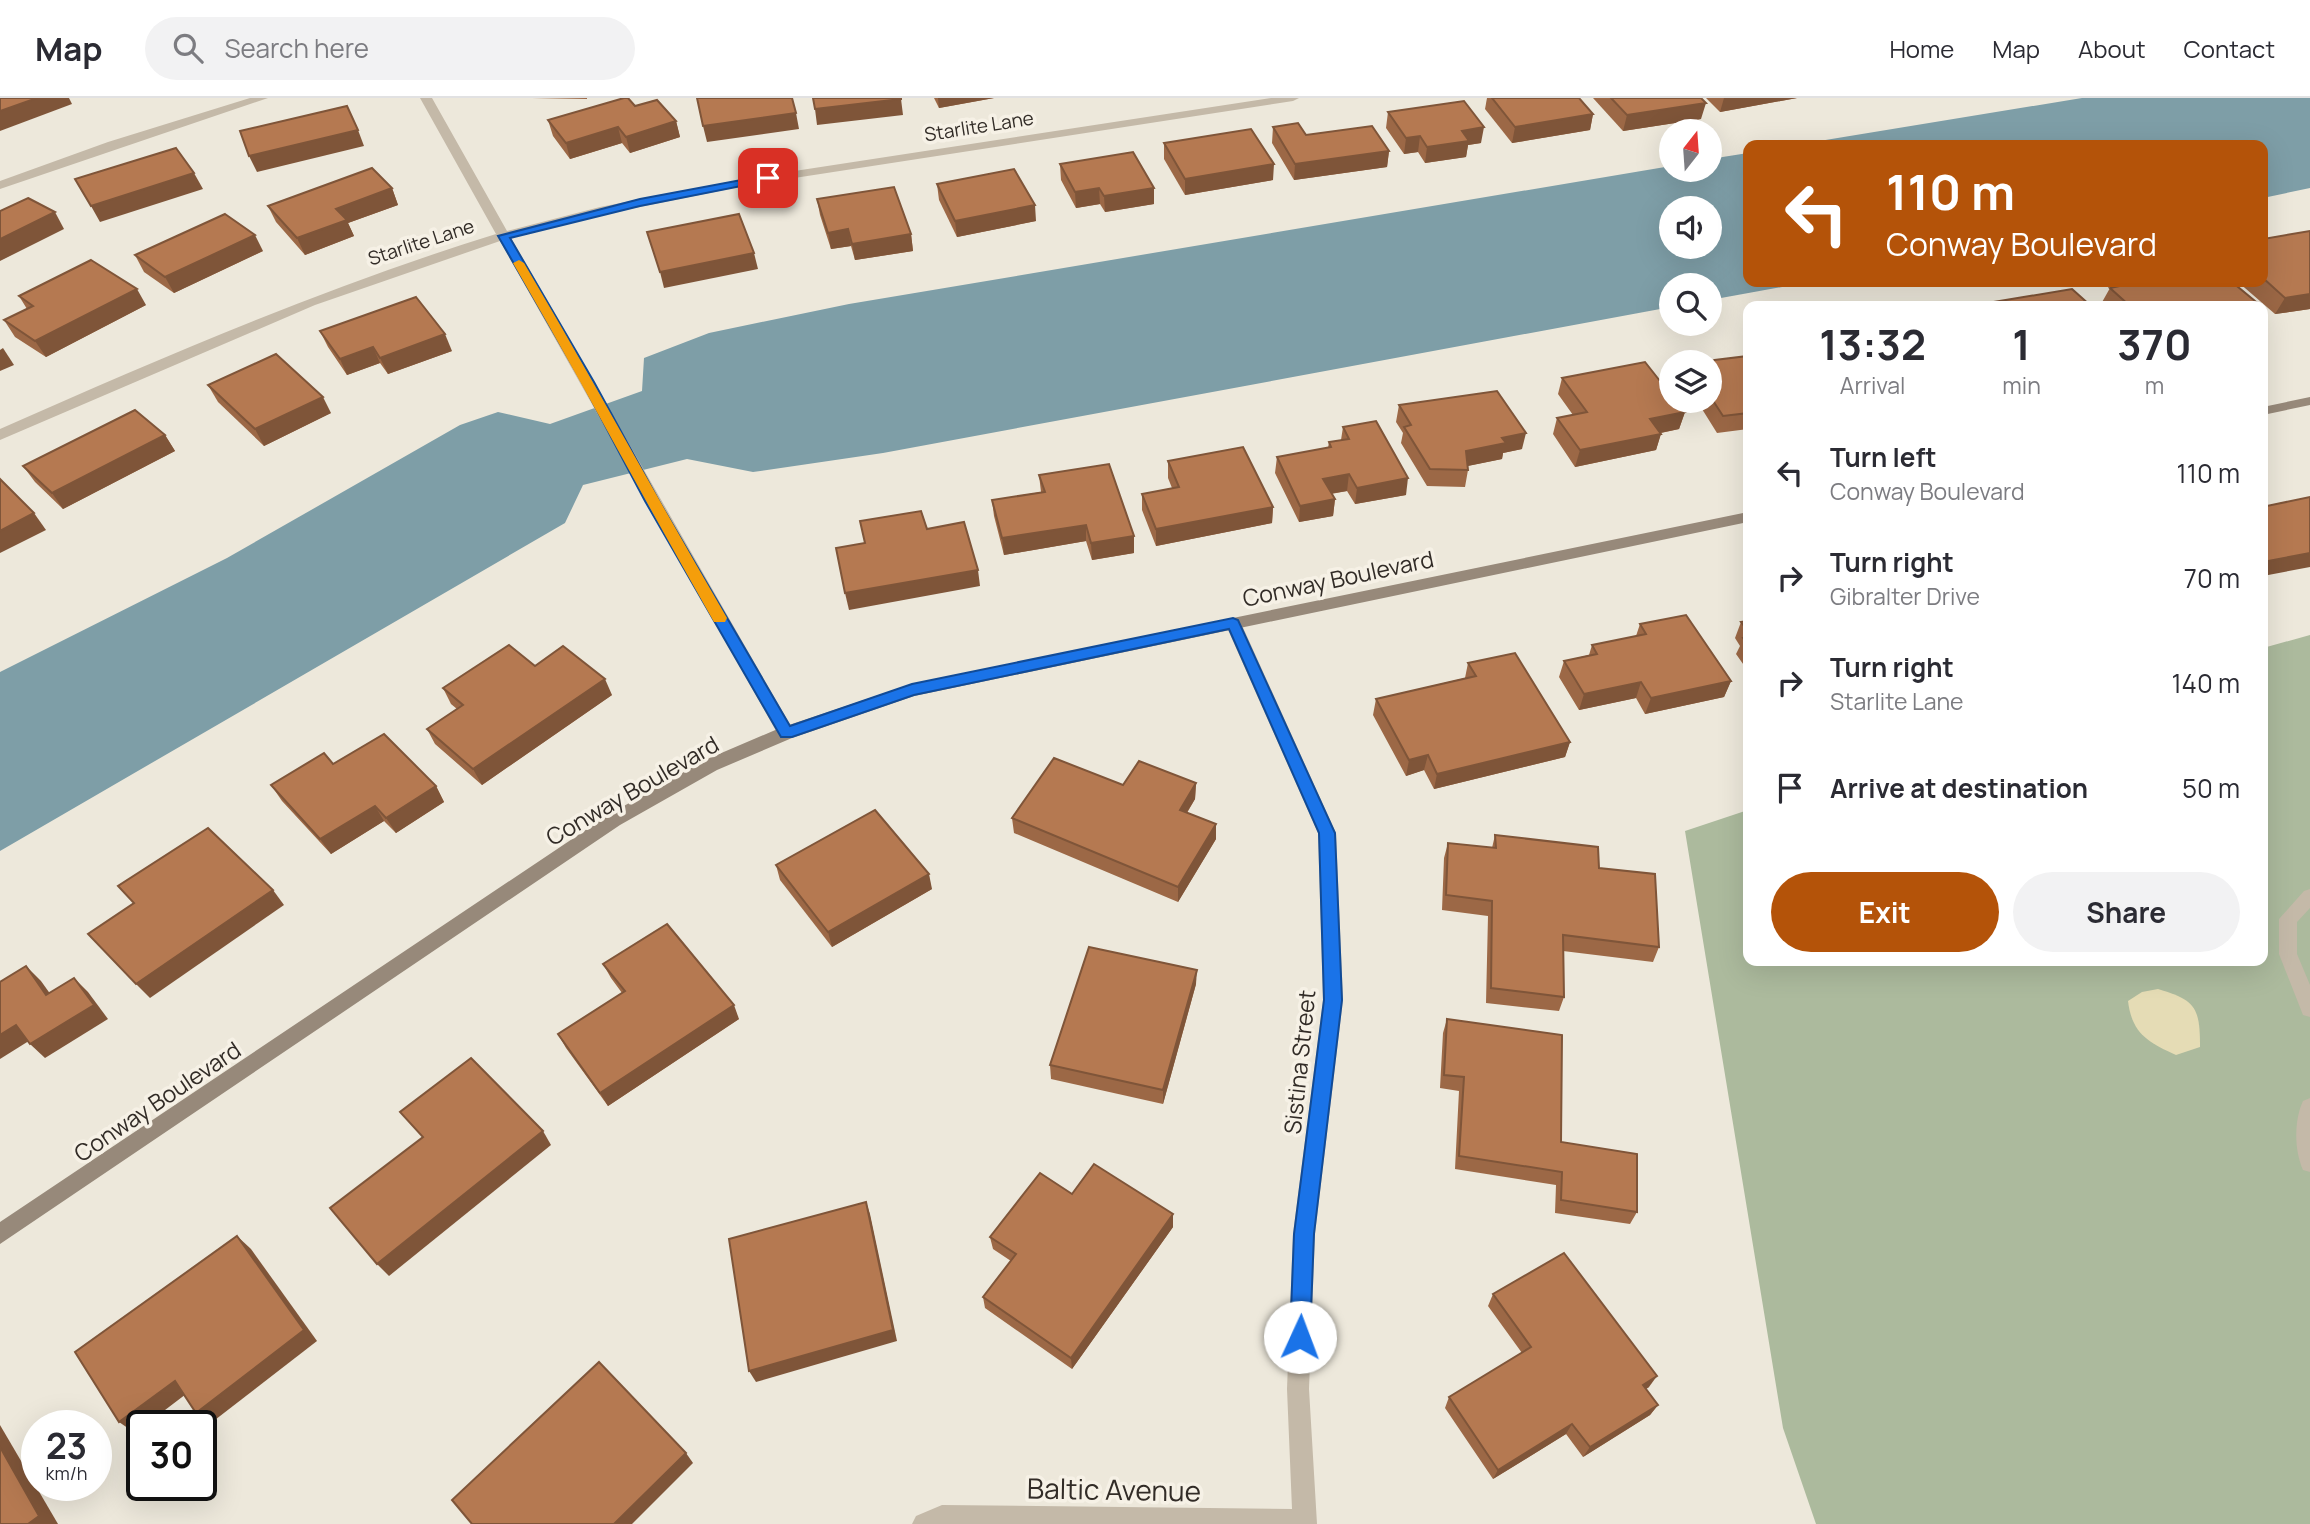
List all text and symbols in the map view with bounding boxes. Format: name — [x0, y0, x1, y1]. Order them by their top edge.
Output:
search box — [145, 17, 635, 80]
text: Map — [35, 26, 103, 71]
icon: search — [169, 29, 207, 67]
text: Search here — [225, 30, 369, 66]
text: Home — [1889, 32, 1954, 65]
text: Map — [1992, 32, 2040, 65]
text: About — [2078, 32, 2146, 65]
text: Contact — [2184, 32, 2275, 65]
street label: Starlite Lane — [922, 105, 1036, 147]
north arrow — [1659, 119, 1722, 182]
map controls — [1659, 119, 1722, 413]
pin — [738, 148, 798, 208]
text: 110 m — [1886, 158, 2015, 225]
icon: arrive — [749, 159, 787, 197]
icon: left — [1771, 168, 1862, 259]
button: sound — [1659, 196, 1722, 259]
street label: Starlite Lane — [365, 213, 477, 271]
text: Conway Boulevard — [1886, 222, 2157, 266]
button: search — [1659, 273, 1722, 336]
text: 13:32 — [1819, 315, 1926, 373]
text: 1 — [2012, 315, 2031, 373]
text: 370 — [2117, 315, 2192, 373]
button: layers — [1659, 350, 1722, 413]
text: Arrival — [1840, 369, 1905, 401]
text: min — [2002, 369, 2041, 401]
text: m — [2145, 369, 2164, 401]
text: Turn left — [1830, 439, 1937, 475]
icon: left — [1771, 454, 1809, 492]
text: 110 m — [2177, 455, 2240, 491]
text: Conway Boulevard — [1830, 475, 2025, 507]
street label: Conway Boulevard — [1239, 542, 1437, 614]
text: Turn right — [1830, 544, 1954, 580]
icon: right — [1771, 559, 1809, 597]
text: 70 m — [2184, 560, 2240, 596]
text: Gibralter Drive — [1830, 580, 1980, 612]
text: Turn right — [1830, 649, 1954, 685]
icon: right — [1771, 664, 1809, 702]
text: 140 m — [2171, 665, 2240, 701]
text: Starlite Lane — [1830, 685, 1964, 717]
street label: Conway Boulevard — [540, 727, 724, 853]
icon: arrive — [1771, 769, 1809, 807]
text: Arrive at destination — [1830, 770, 2088, 806]
text: 50 m — [2182, 770, 2240, 806]
button: Exit — [1771, 872, 1999, 952]
button: Share — [2013, 872, 2240, 952]
street label: Sistina Street — [1276, 988, 1322, 1136]
street label: Conway Boulevard — [67, 1033, 247, 1169]
position arrow — [1263, 1300, 1337, 1374]
speed limit sign: 30 — [126, 1410, 217, 1501]
text: 23 — [46, 1422, 87, 1470]
text: km/h — [46, 1461, 87, 1485]
street label: Baltic Avenue — [1027, 1468, 1201, 1510]

